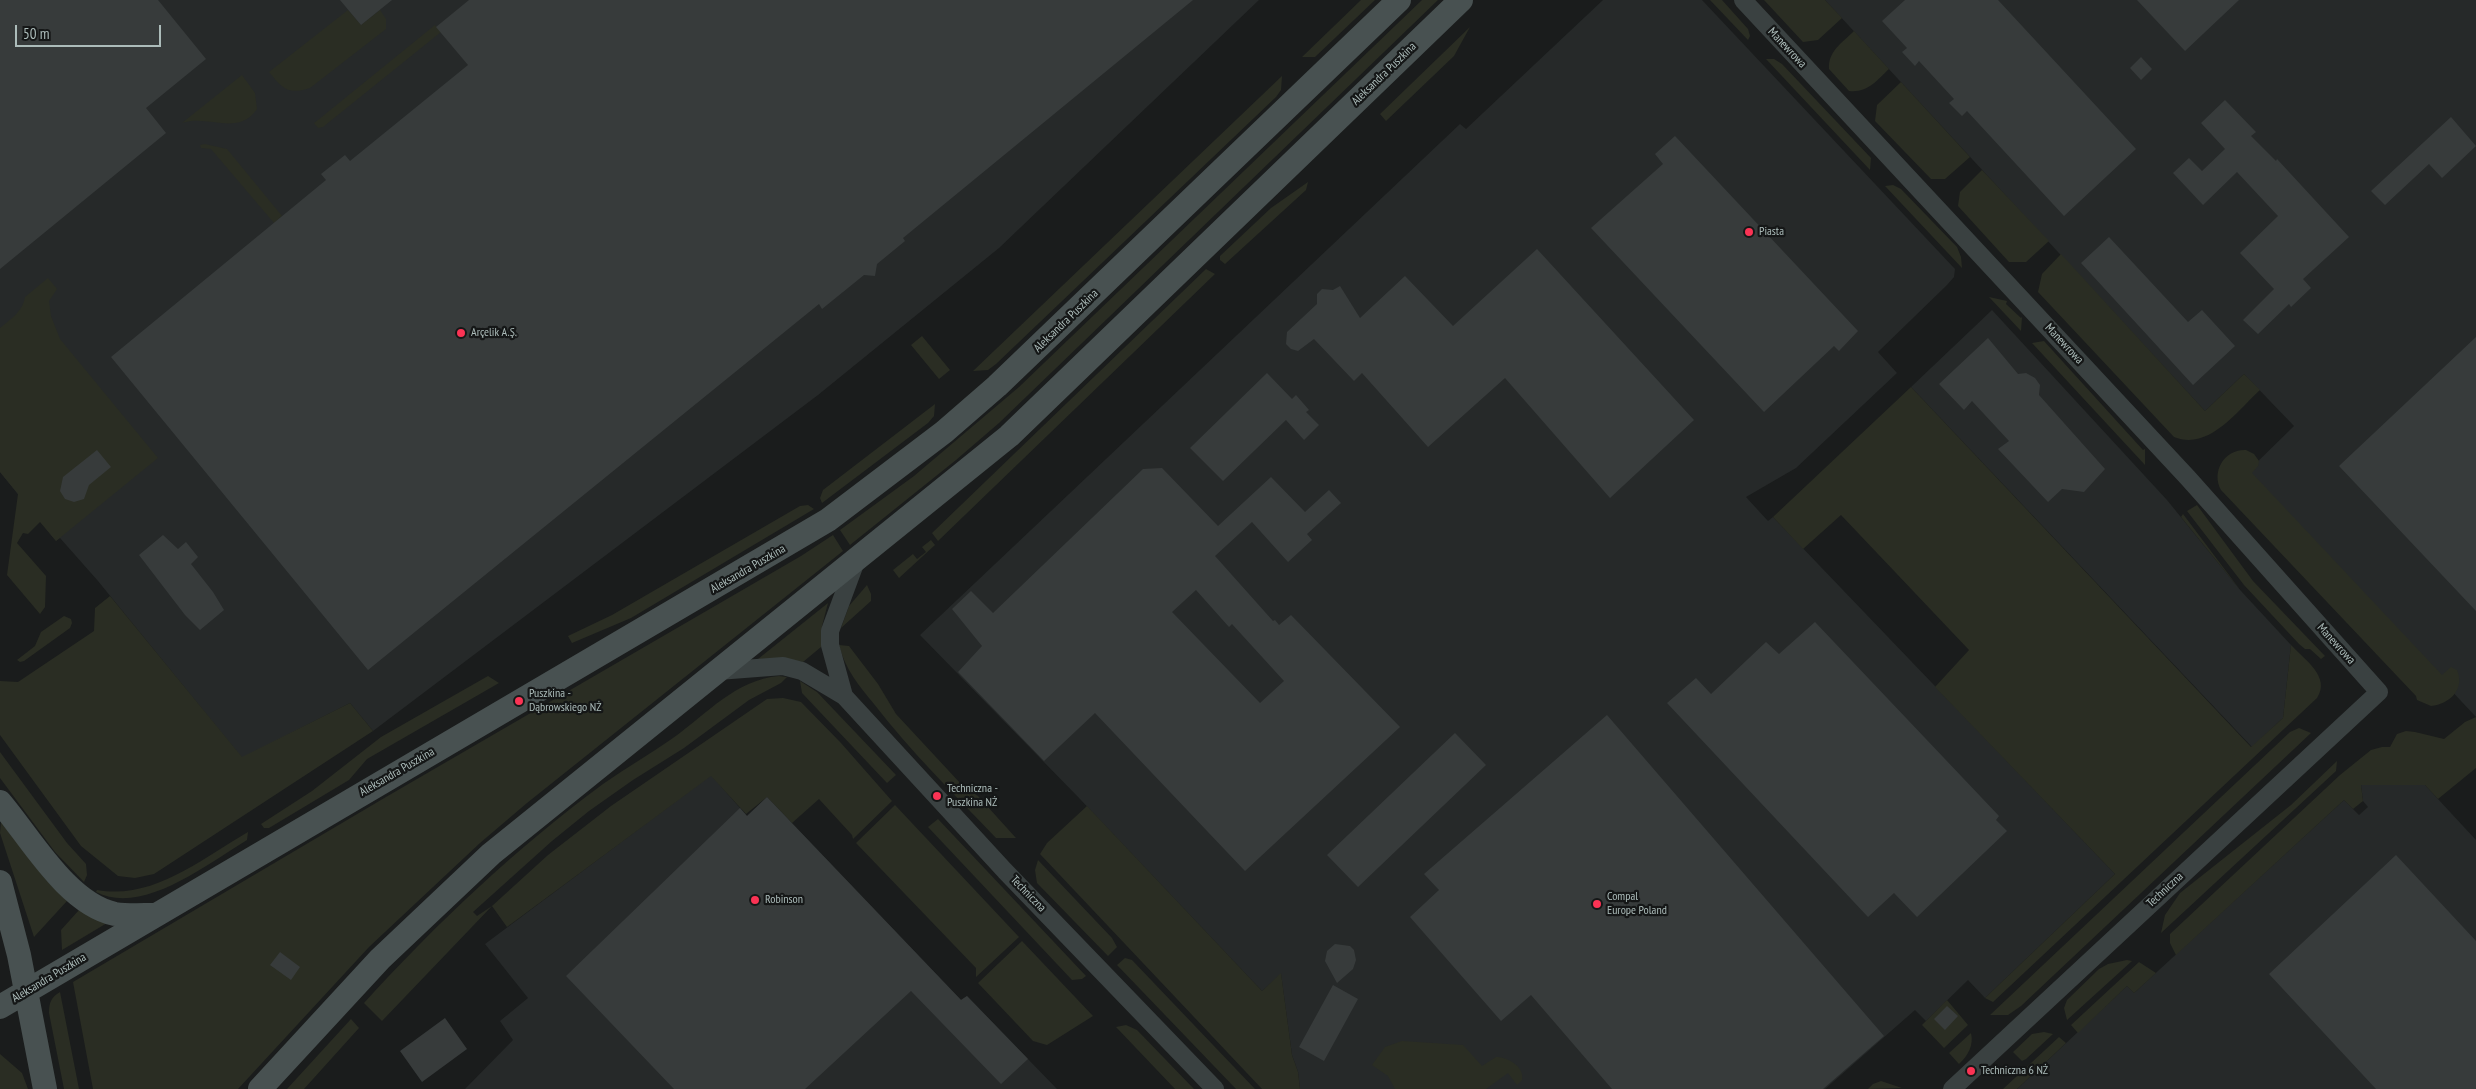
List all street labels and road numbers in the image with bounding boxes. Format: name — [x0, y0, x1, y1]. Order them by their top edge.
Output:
street label: Manewrowa — [1765, 25, 1809, 71]
street label: Aleksandra Puszkina — [1349, 40, 1419, 108]
street label: Aleksandra Puszkina — [1031, 287, 1101, 355]
street label: Manewrowa — [2042, 321, 2086, 367]
street label: Aleksandra Puszkina — [708, 542, 788, 596]
street label: Manewrowa — [2314, 621, 2358, 667]
street label: Aleksandra Puszkina — [357, 745, 437, 799]
street label: Techniczna — [2144, 869, 2186, 911]
street label: Techniczna — [1007, 873, 1049, 915]
street label: Aleksandra Puszkina — [9, 950, 89, 1006]

